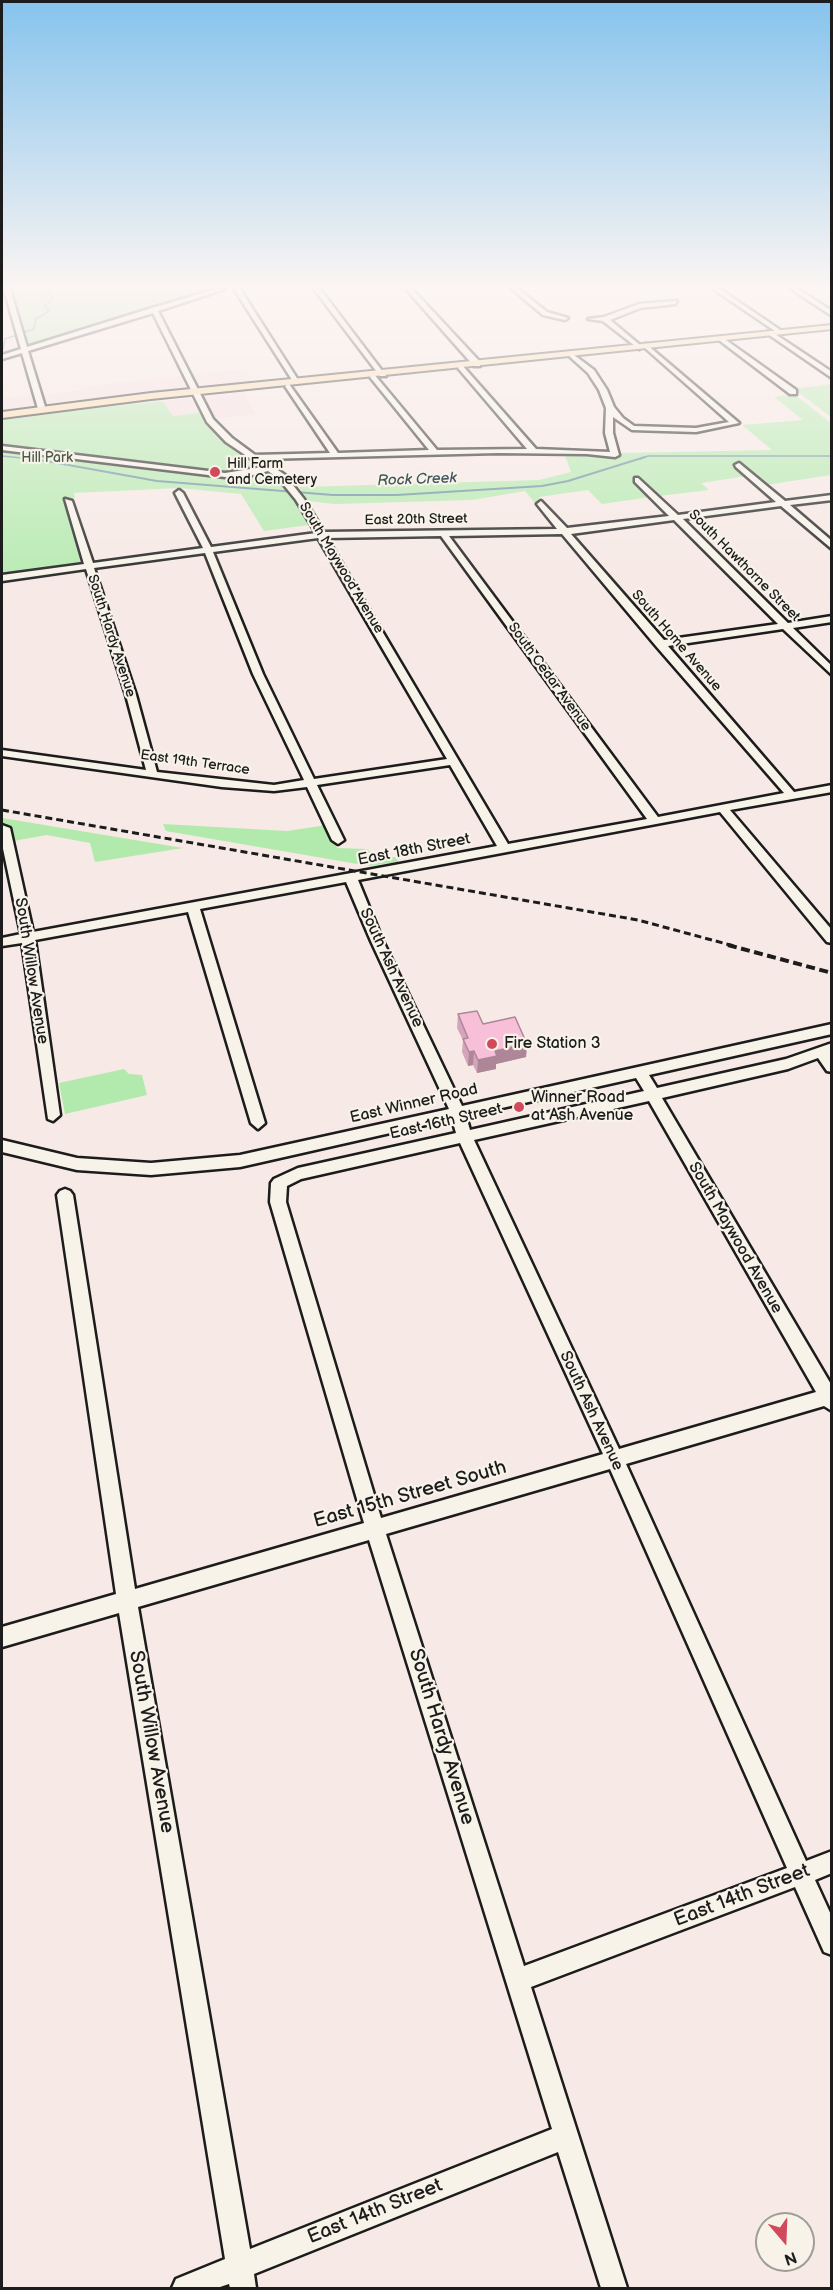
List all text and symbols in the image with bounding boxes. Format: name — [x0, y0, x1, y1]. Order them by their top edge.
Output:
park label: Hill Park — [21, 450, 73, 466]
place label: Hill Farm and Cemetery — [227, 456, 317, 488]
marker: Hill Farm and Cemetery — [208, 465, 222, 479]
water label: Rock Creek — [377, 470, 457, 490]
street label: South Maywood Avenue — [295, 499, 387, 637]
street label: South Hawthorne Street — [685, 507, 803, 625]
street label: East 20th Street — [364, 511, 468, 529]
street label: South Hardy Avenue — [83, 573, 139, 699]
street label: South Home Avenue — [627, 587, 725, 695]
street label: South Cedar Avenue — [504, 620, 594, 734]
street label: East 19th Terrace — [139, 747, 251, 779]
street label: East 18th Street — [356, 830, 472, 870]
street label: South Willow Avenue — [10, 896, 52, 1046]
street label: South Ash Avenue — [355, 905, 427, 1031]
place label: Fire Station 3 — [504, 1034, 601, 1054]
marker: Fire Station 3 — [485, 1037, 499, 1051]
street label: East Winner Road — [348, 1080, 480, 1128]
place label: Winner Road at Ash Avenue — [531, 1088, 633, 1126]
street label: East 16th Street — [388, 1100, 504, 1144]
marker: Winner Road at Ash Avenue — [512, 1100, 526, 1114]
street label: South Maywood Avenue — [684, 1159, 786, 1317]
street label: South Ash Avenue — [555, 1348, 627, 1474]
street label: East 15th Street South — [311, 1456, 509, 1534]
street label: South Hardy Avenue — [403, 1646, 479, 1828]
street label: South Willow Avenue — [123, 1649, 179, 1835]
street label: East 14th Street — [671, 1859, 813, 1933]
street label: East 14th Street — [304, 2174, 446, 2250]
north arrow — [755, 2212, 815, 2272]
text: N — [782, 2247, 799, 2269]

